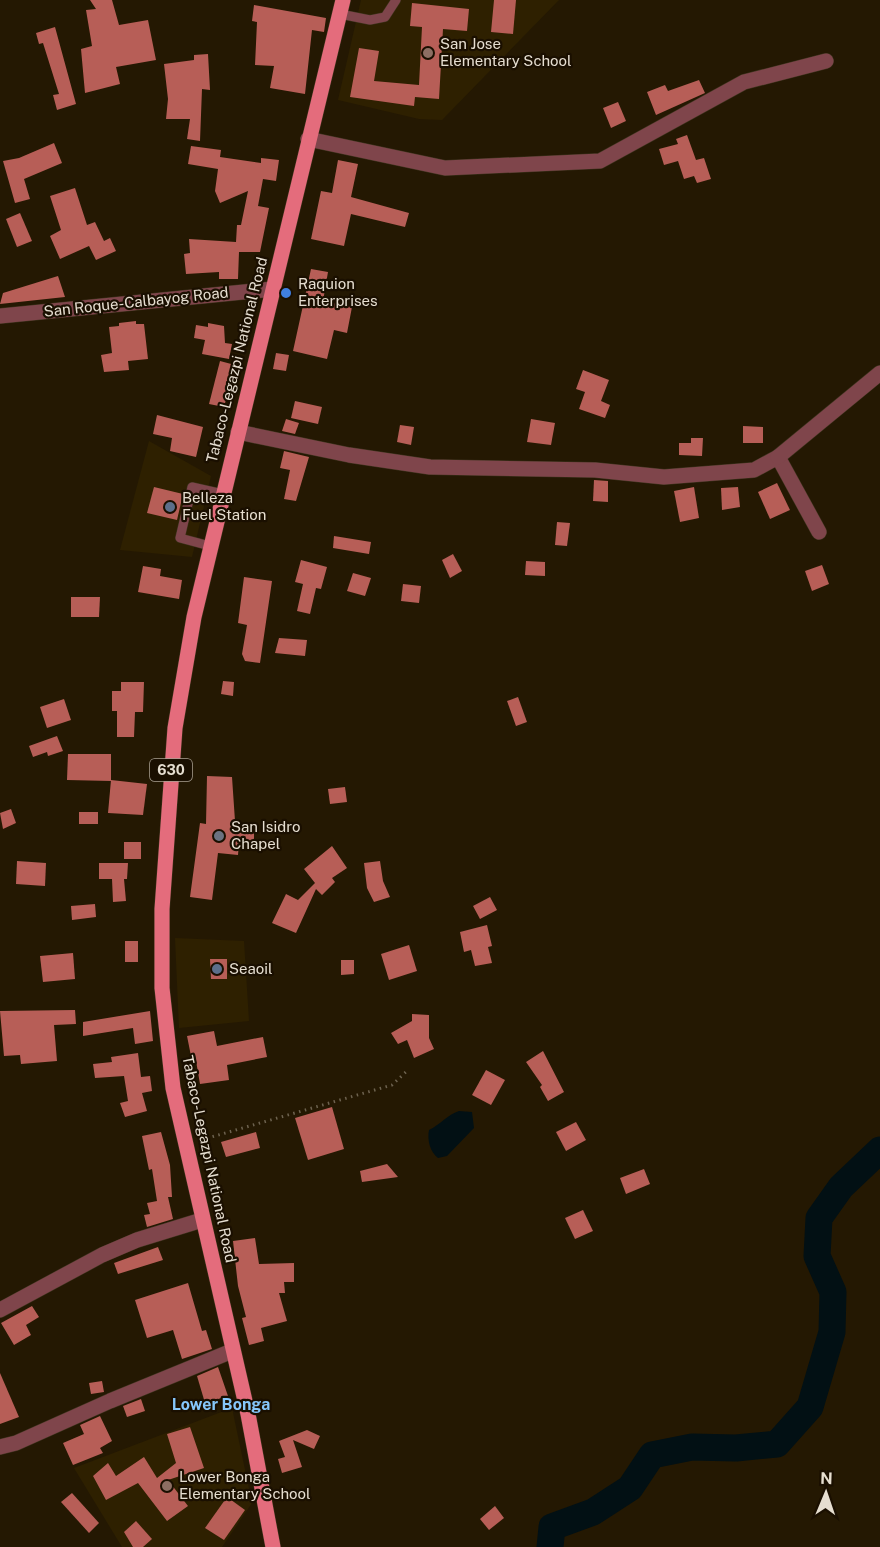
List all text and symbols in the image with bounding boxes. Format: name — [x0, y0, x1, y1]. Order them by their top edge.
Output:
place label: San Jose Elementary School — [440, 35, 572, 69]
marker: San Jose Elementary School — [421, 46, 435, 60]
street label: Tabaco-Legazpi National Road — [203, 255, 270, 465]
place label: Raquion Enterprises — [298, 275, 378, 309]
street label: San Roque-Calbayog Road — [43, 283, 229, 320]
marker: Raquion Enterprises — [279, 286, 293, 300]
place label: Belleza Fuel Station — [182, 489, 266, 523]
marker: Belleza Fuel Station — [163, 500, 177, 514]
road number: 630 — [150, 759, 192, 781]
place label: San Isidro Chapel — [231, 818, 300, 852]
marker: San Isidro Chapel — [212, 829, 226, 843]
place label: Seaoil — [229, 960, 273, 977]
marker: Seaoil — [210, 962, 224, 976]
street label: Tabaco-Legazpi National Road — [179, 1054, 240, 1264]
district label: Lower Bonga — [172, 1395, 270, 1414]
north arrow — [796, 1463, 856, 1523]
place label: Lower Bonga Elementary School — [179, 1468, 311, 1502]
text: N — [820, 1469, 833, 1488]
marker: Lower Bonga Elementary School — [160, 1479, 174, 1493]

